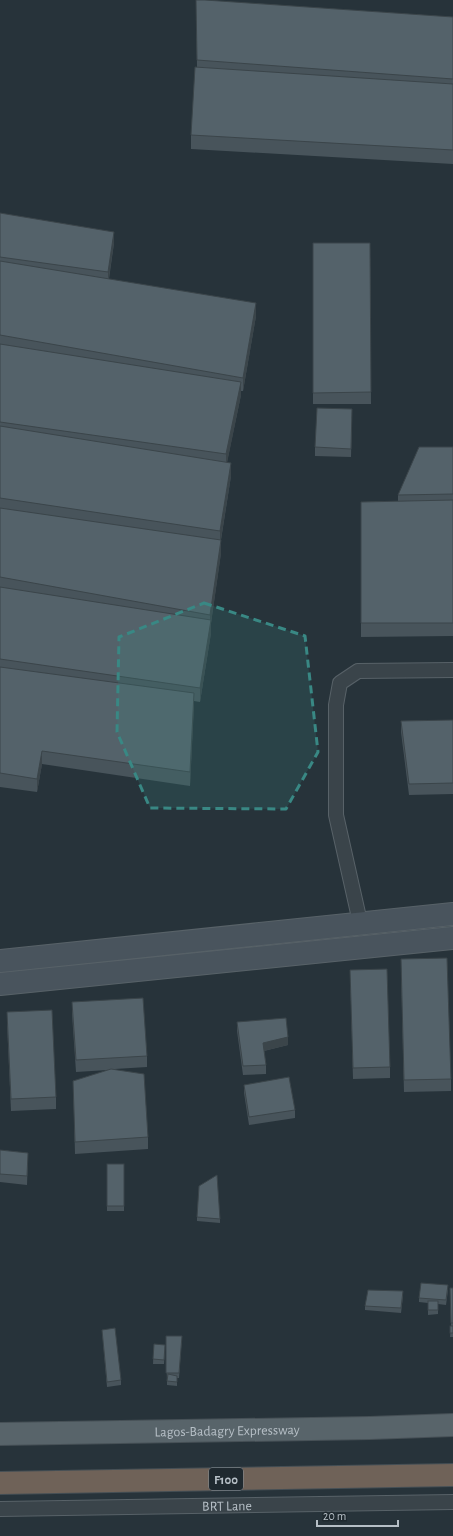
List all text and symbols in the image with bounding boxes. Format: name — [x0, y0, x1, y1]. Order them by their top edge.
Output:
street label: Lagos-Badagry Expressway — [154, 1423, 300, 1439]
road number: F100 — [209, 1468, 243, 1490]
street label: BRT Lane — [202, 1499, 252, 1514]
scale bar — [317, 1502, 398, 1528]
text: 20 m — [323, 1510, 346, 1522]

